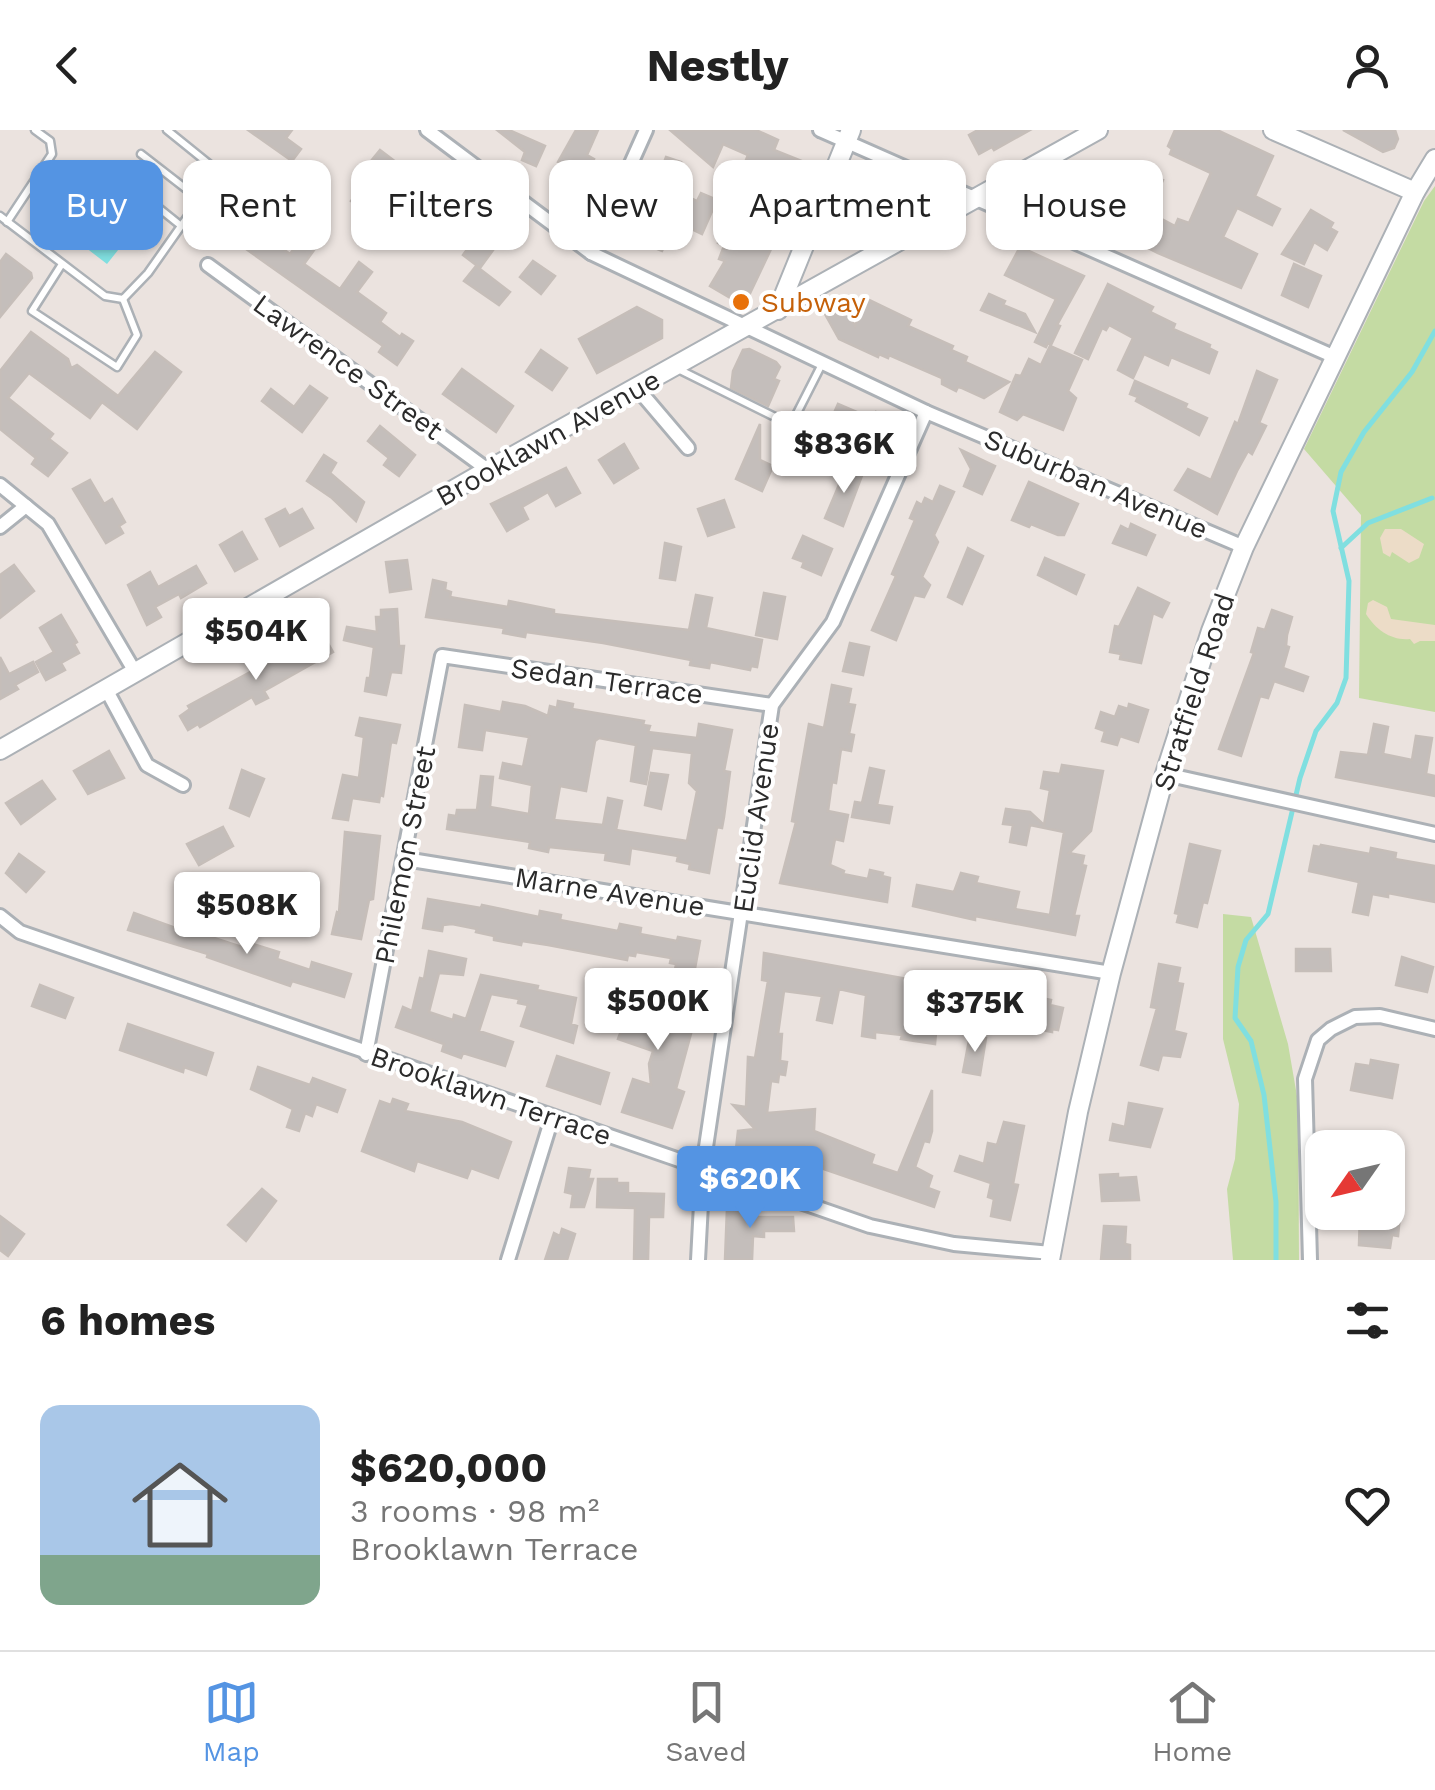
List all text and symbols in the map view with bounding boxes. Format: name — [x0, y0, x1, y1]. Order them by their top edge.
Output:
icon: back — [40, 38, 95, 93]
icon: person — [1340, 38, 1395, 93]
text: Nestly — [646, 39, 789, 92]
chip: Buy — [30, 160, 163, 250]
chip: Rent — [183, 160, 331, 250]
chip: Filters — [351, 160, 529, 250]
chip: New — [549, 160, 693, 250]
chip: Apartment — [713, 160, 966, 250]
chip: House — [986, 160, 1163, 250]
place label: Subway — [761, 286, 866, 319]
street label: Lawrence Street — [247, 287, 449, 447]
marker: Subway — [730, 291, 752, 313]
street label: Brooklawn Avenue — [430, 363, 666, 513]
pin: $836K — [774, 411, 914, 496]
street label: Suburban Avenue — [979, 422, 1213, 546]
text: $836K — [793, 424, 895, 462]
street label: Stratfield Road — [1147, 589, 1241, 795]
pin: $504K — [186, 598, 326, 683]
text: $504K — [205, 611, 307, 649]
street label: Sedan Terrace — [509, 651, 705, 711]
street label: Euclid Avenue — [726, 721, 786, 915]
street label: Philemon Street — [368, 743, 442, 967]
street label: Marne Avenue — [513, 861, 707, 923]
pin: $508K — [177, 872, 317, 957]
text: $508K — [196, 885, 298, 923]
pin: $500K — [588, 968, 728, 1053]
pin: $375K — [905, 970, 1045, 1055]
text: $500K — [607, 981, 709, 1019]
text: $375K — [926, 983, 1024, 1021]
street label: Brooklawn Terrace — [366, 1039, 616, 1153]
north arrow — [1305, 1130, 1405, 1230]
map controls — [1305, 1130, 1405, 1230]
pin: $620K — [680, 1146, 820, 1231]
text: $620K — [699, 1159, 801, 1197]
icon: filters — [1340, 1293, 1395, 1348]
text: 6 homes — [40, 1296, 215, 1345]
text: $620,000 — [350, 1443, 547, 1492]
icon: home — [120, 1445, 240, 1565]
icon: heart — [1340, 1478, 1395, 1533]
text: 3 rooms · 98 m² — [350, 1492, 599, 1530]
text: Brooklawn Terrace — [350, 1530, 639, 1568]
tab: Map — [203, 1675, 260, 1768]
tab: Saved — [665, 1675, 747, 1768]
tab: Home — [1152, 1675, 1232, 1768]

